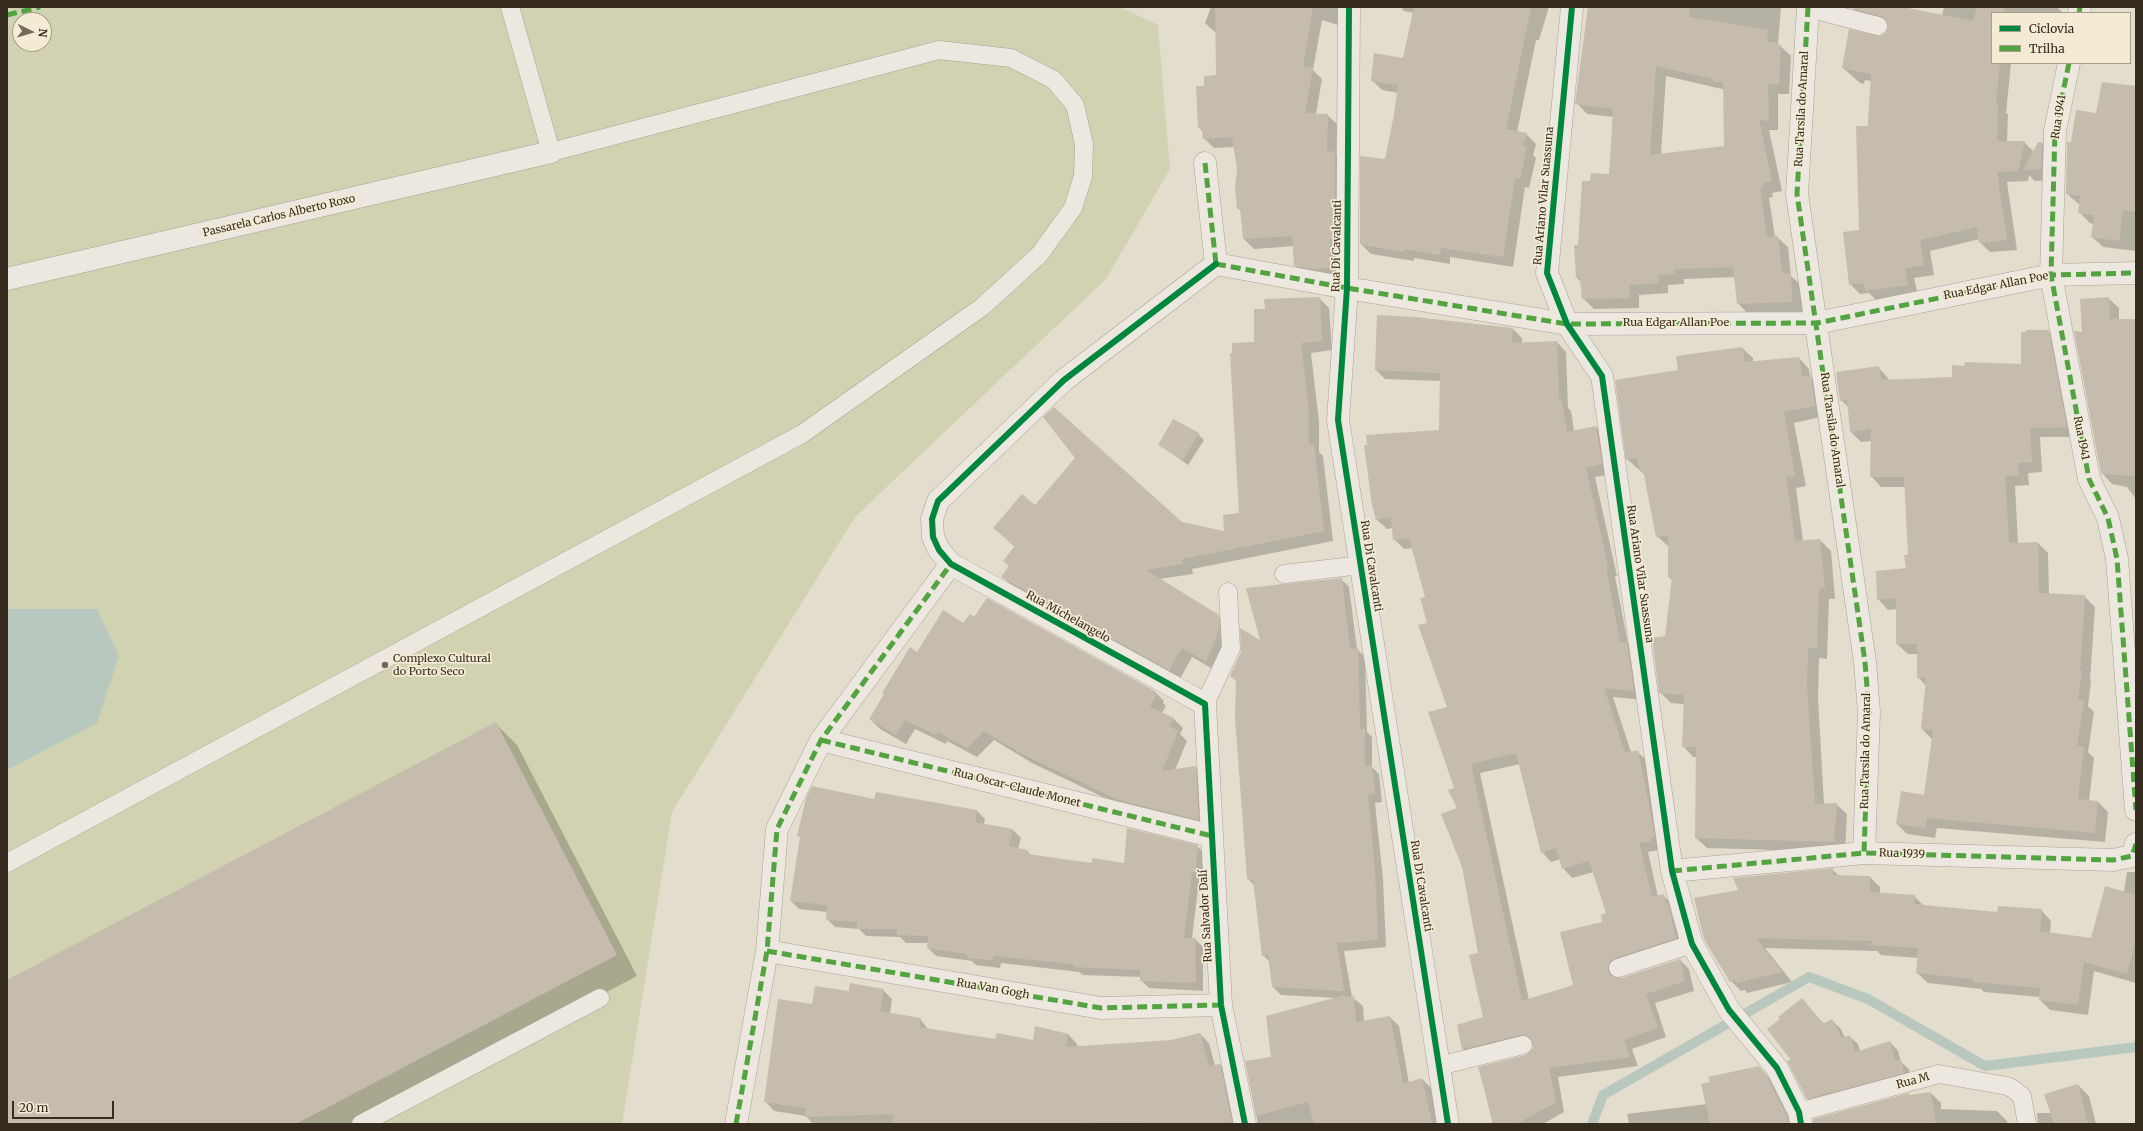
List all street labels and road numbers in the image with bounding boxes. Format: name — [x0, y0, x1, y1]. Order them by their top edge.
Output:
street label: Rua Tarsila do Amaral — [1792, 51, 1812, 167]
street label: Rua 1941 — [2049, 94, 2069, 140]
street label: Rua Ariano Vilar Suassuna — [1531, 126, 1557, 266]
street label: Passarela Carlos Alberto Roxo — [201, 192, 357, 240]
street label: Rua Di Cavalcanti — [1330, 200, 1344, 292]
street label: Rua Edgar Allan Poe — [1942, 269, 2050, 303]
street label: Rua Edgar Allan Poe — [1623, 316, 1729, 330]
street label: Rua Tarsila do Amaral — [1817, 371, 1847, 489]
street label: Rua 1941 — [2070, 415, 2092, 461]
street label: Rua Ariano Vilar Suassuna — [1624, 504, 1656, 644]
street label: Rua Di Cavalcanti — [1357, 519, 1385, 613]
street label: Rua Michelangelo — [1024, 588, 1112, 646]
street label: Rua Tarsila do Amaral — [1858, 693, 1874, 809]
street label: Rua Oscar-Claude Monet — [952, 766, 1082, 810]
street label: Rua Di Cavalcanti — [1407, 839, 1435, 933]
street label: Rua 1939 — [1879, 847, 1925, 861]
street label: Rua Salvador Dalí — [1197, 869, 1215, 963]
street label: Rua Van Gogh — [955, 976, 1031, 1002]
street label: Rua M — [1895, 1070, 1931, 1092]

